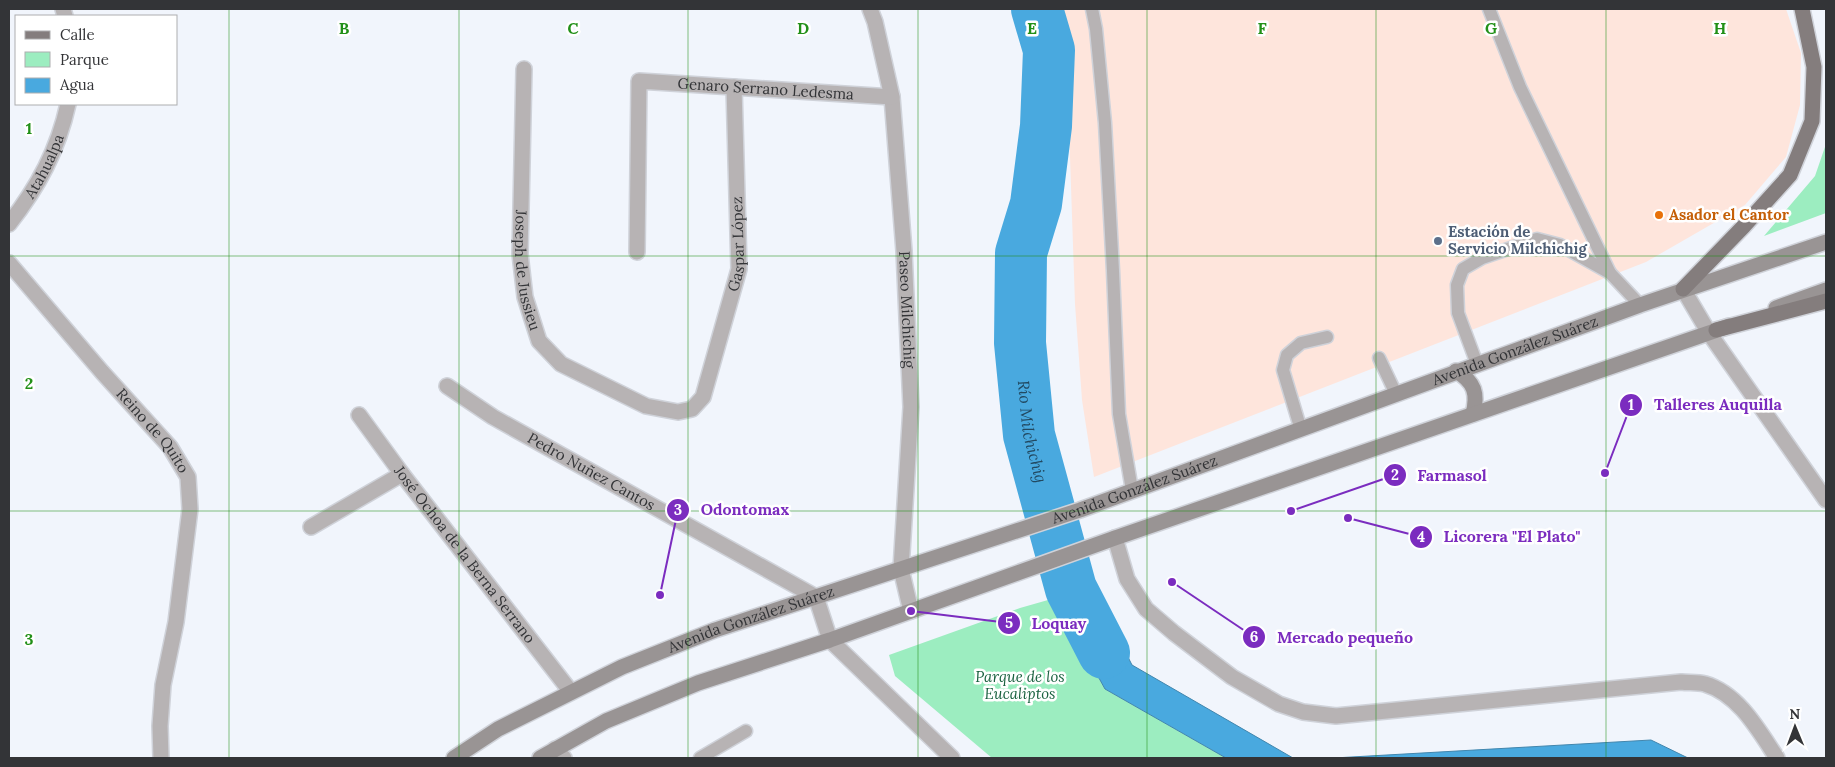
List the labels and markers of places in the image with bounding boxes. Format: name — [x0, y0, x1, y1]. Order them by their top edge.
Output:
place label: Asador el Cantor — [1669, 205, 1790, 224]
marker: Asador el Cantor — [1653, 209, 1665, 221]
place label: Estación de Servicio Milchichig — [1448, 222, 1588, 258]
marker: Estación de Servicio Milchichig — [1432, 235, 1444, 247]
callout: Talleres Auquilla — [1619, 389, 1791, 420]
callout: Farmasol — [1383, 460, 1497, 491]
callout: Odontomax — [666, 494, 799, 525]
callout: Licorera "El Plato" — [1408, 521, 1590, 552]
callout: Loquay — [997, 607, 1097, 638]
callout: Mercado pequeño — [1242, 622, 1423, 653]

